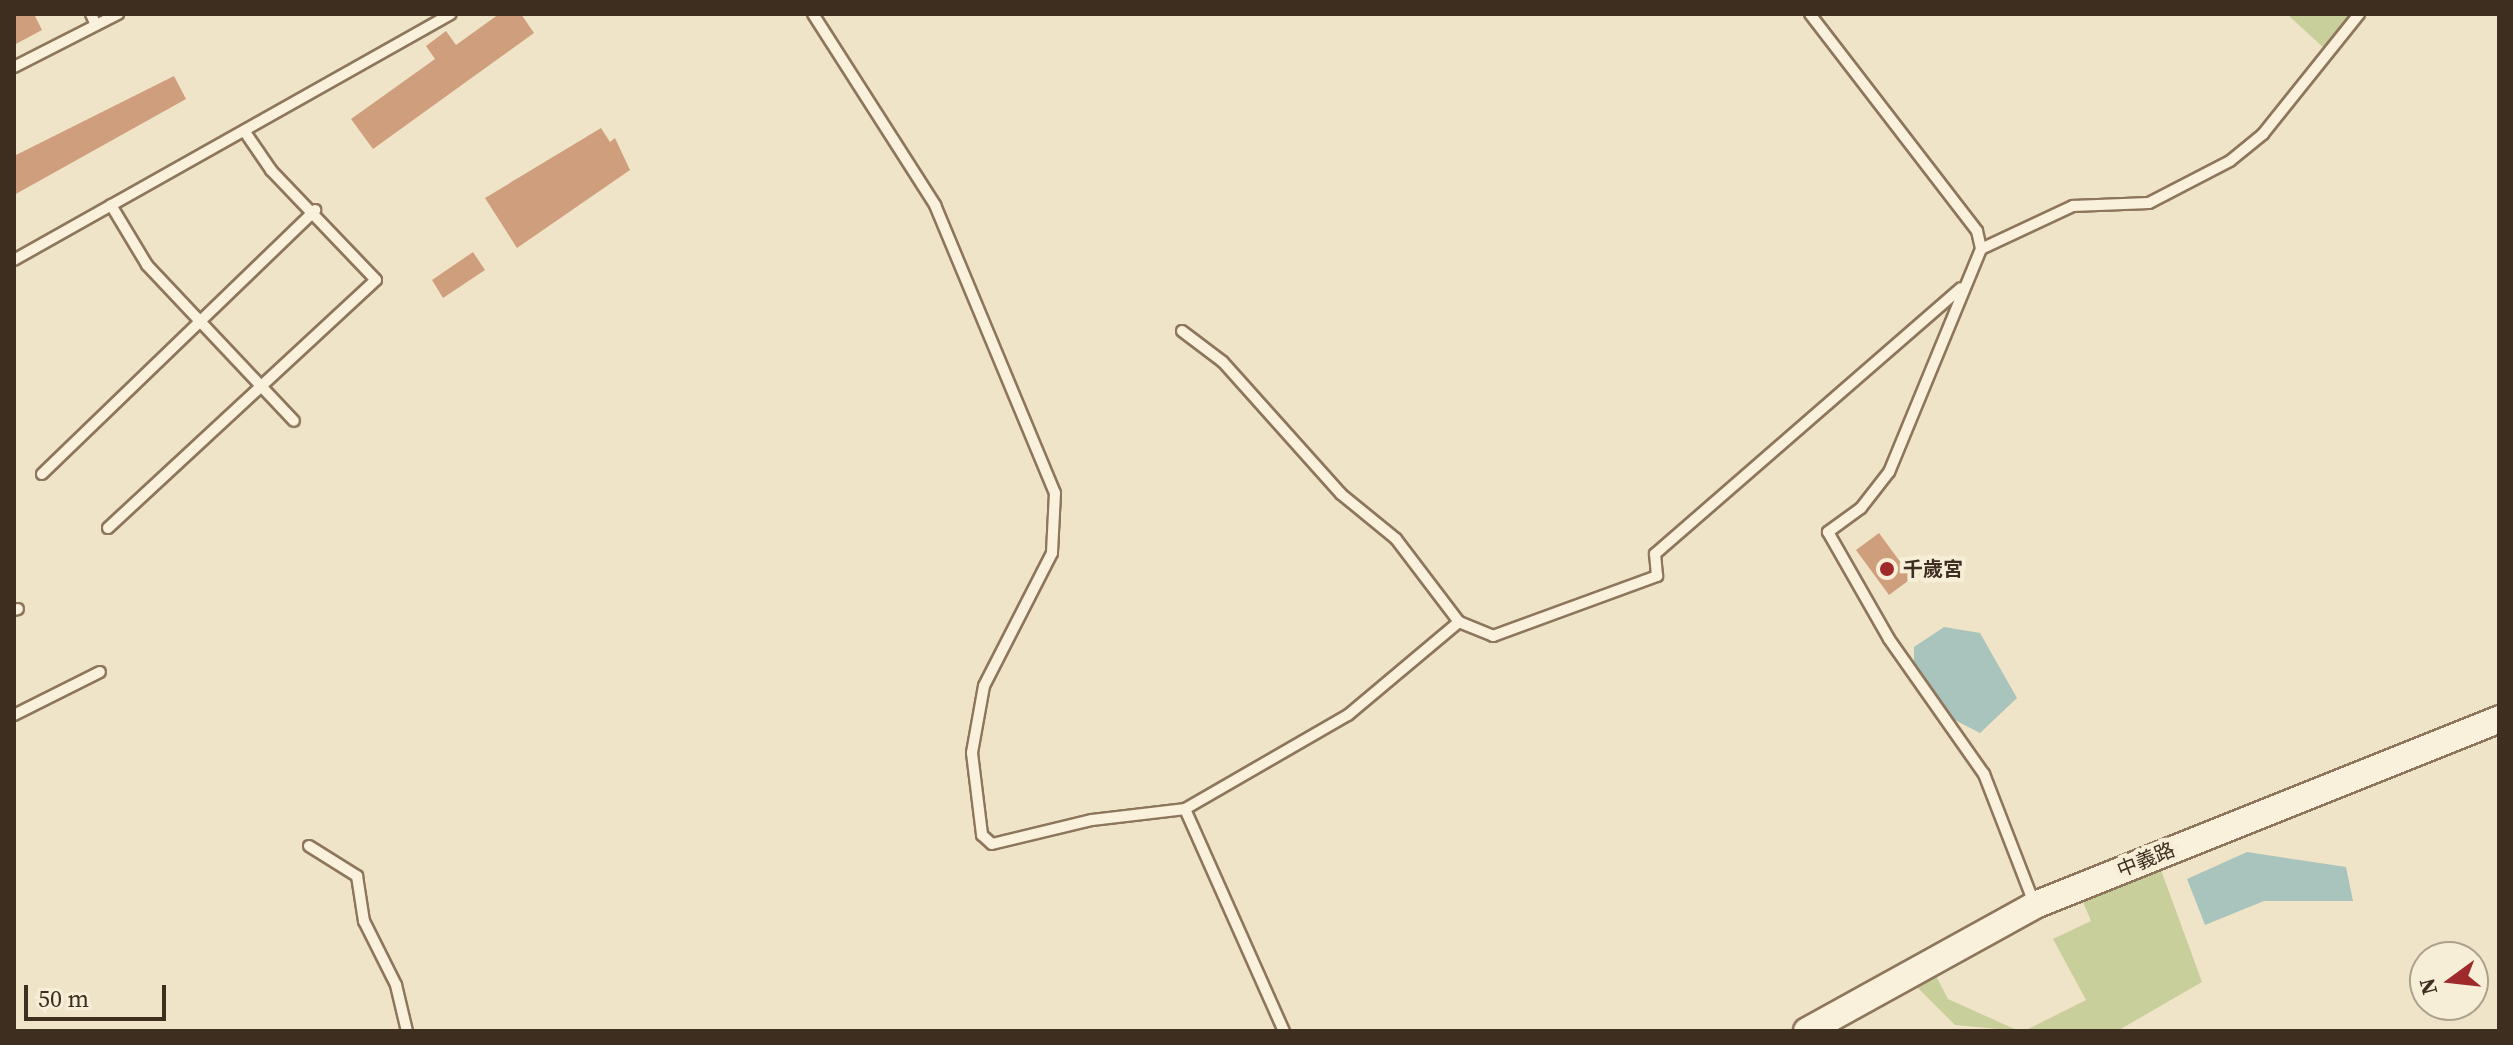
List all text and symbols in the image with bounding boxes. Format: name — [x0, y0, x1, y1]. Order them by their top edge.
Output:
place label: 千歲宮 — [1903, 557, 1963, 581]
marker: 千歲宮 — [1878, 560, 1896, 578]
street label: 中義路 — [2114, 838, 2178, 882]
north arrow — [2409, 941, 2489, 1021]
scale bar — [28, 969, 170, 1019]
text: N — [2411, 975, 2444, 998]
text: 50 m — [38, 982, 89, 1015]

